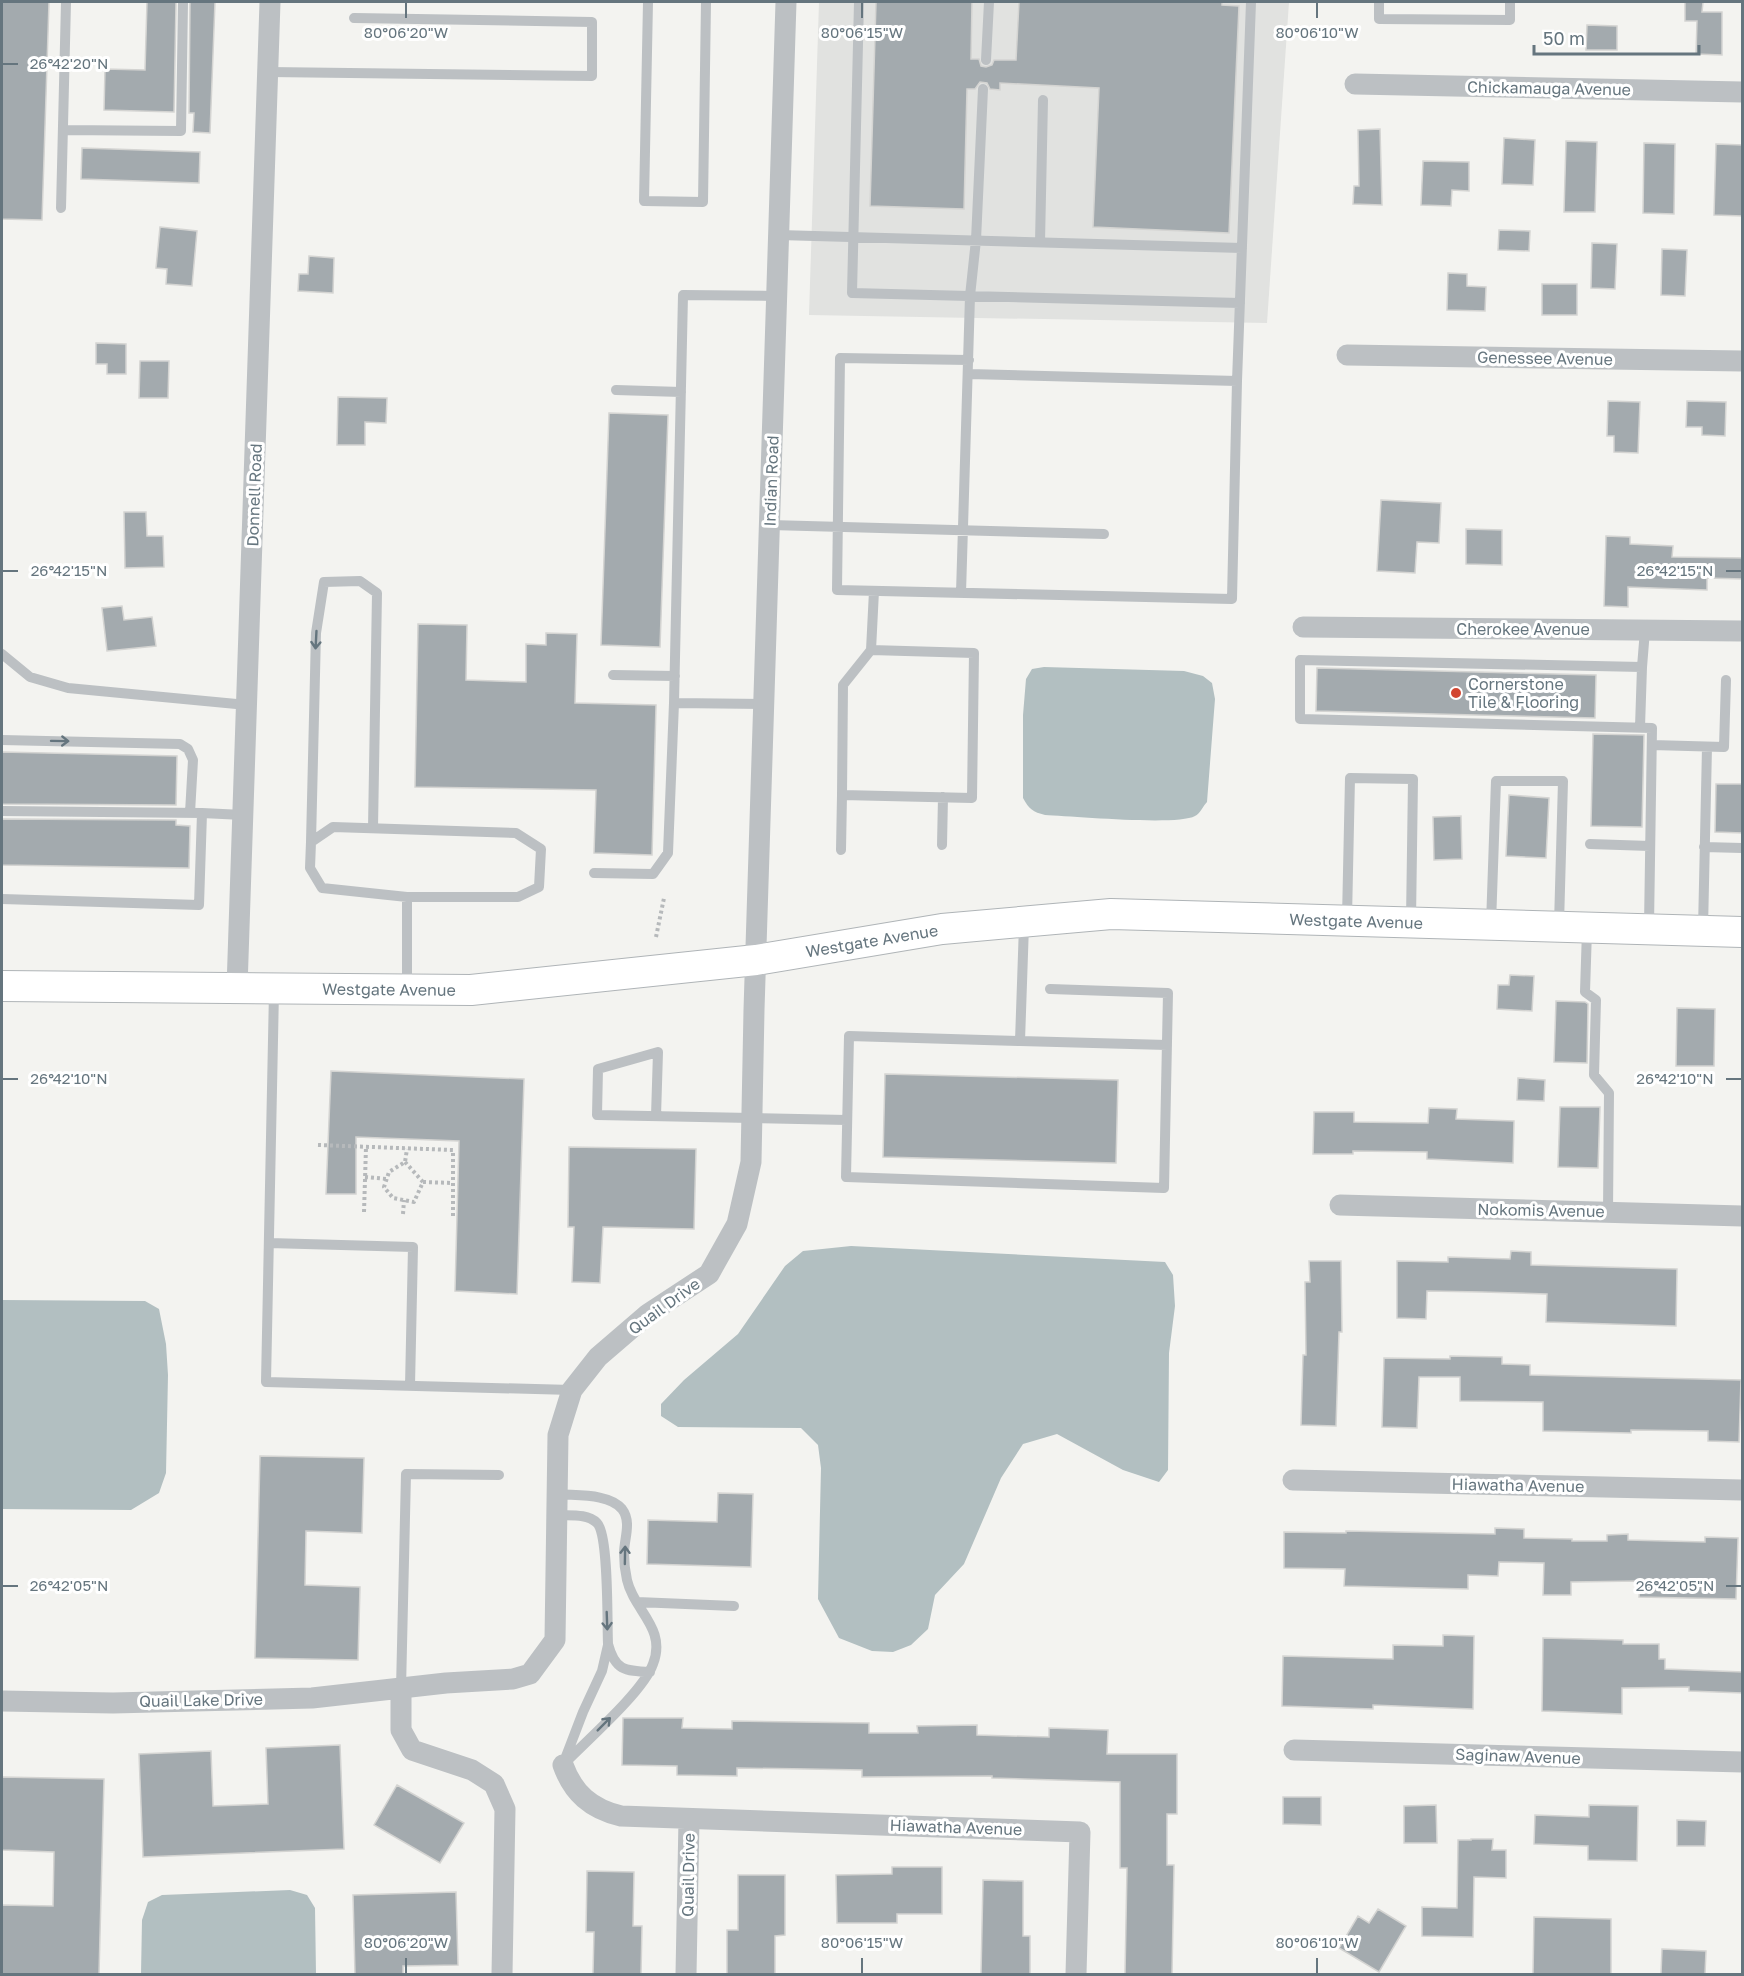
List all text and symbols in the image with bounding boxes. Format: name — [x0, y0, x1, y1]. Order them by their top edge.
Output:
scale bar — [1534, 18, 1699, 56]
text: 80°06'20"W — [364, 23, 448, 41]
text: 80°06'15"W — [821, 23, 903, 41]
text: 80°06'10"W — [1275, 23, 1359, 41]
text: 50 m — [1543, 27, 1585, 49]
text: 26°42'20"N — [30, 54, 108, 72]
street label: Chickamauga Avenue — [1467, 77, 1631, 99]
street label: Genessee Avenue — [1477, 347, 1613, 369]
street label: Indian Road — [759, 435, 783, 527]
street label: Donnell Road — [242, 443, 266, 547]
text: 26°42'15"N — [31, 561, 107, 579]
text: 26°42'15"N — [1637, 561, 1713, 579]
street label: Cherokee Avenue — [1456, 619, 1590, 639]
one-way arrow — [311, 630, 322, 650]
place label: Cornerstone Tile & Flooring — [1468, 674, 1579, 712]
marker: Cornerstone Tile & Flooring — [1449, 686, 1463, 700]
one-way arrow — [49, 735, 69, 747]
street label: Westgate Avenue — [1289, 909, 1423, 933]
street label: Westgate Avenue — [804, 920, 939, 962]
street label: Westgate Avenue — [322, 979, 456, 1000]
text: 26°42'10"N — [30, 1069, 108, 1087]
text: 26°42'10"N — [1636, 1069, 1714, 1087]
street label: Nokomis Avenue — [1477, 1199, 1605, 1221]
street label: Quail Drive — [624, 1273, 704, 1339]
street label: Hiawatha Avenue — [1452, 1474, 1584, 1496]
one-way arrow — [619, 1546, 630, 1566]
text: 26°42'05"N — [30, 1576, 108, 1594]
text: 26°42'05"N — [1636, 1576, 1714, 1594]
one-way arrow — [602, 1611, 613, 1631]
street label: Quail Lake Drive — [139, 1689, 263, 1711]
one-way arrow — [596, 1716, 611, 1731]
street label: Saginaw Avenue — [1455, 1744, 1581, 1768]
street label: Hiawatha Avenue — [889, 1815, 1023, 1839]
street label: Quail Drive — [677, 1833, 699, 1917]
text: 80°06'20"W — [364, 1933, 448, 1951]
text: 80°06'15"W — [821, 1933, 903, 1951]
text: 80°06'10"W — [1275, 1933, 1359, 1951]

